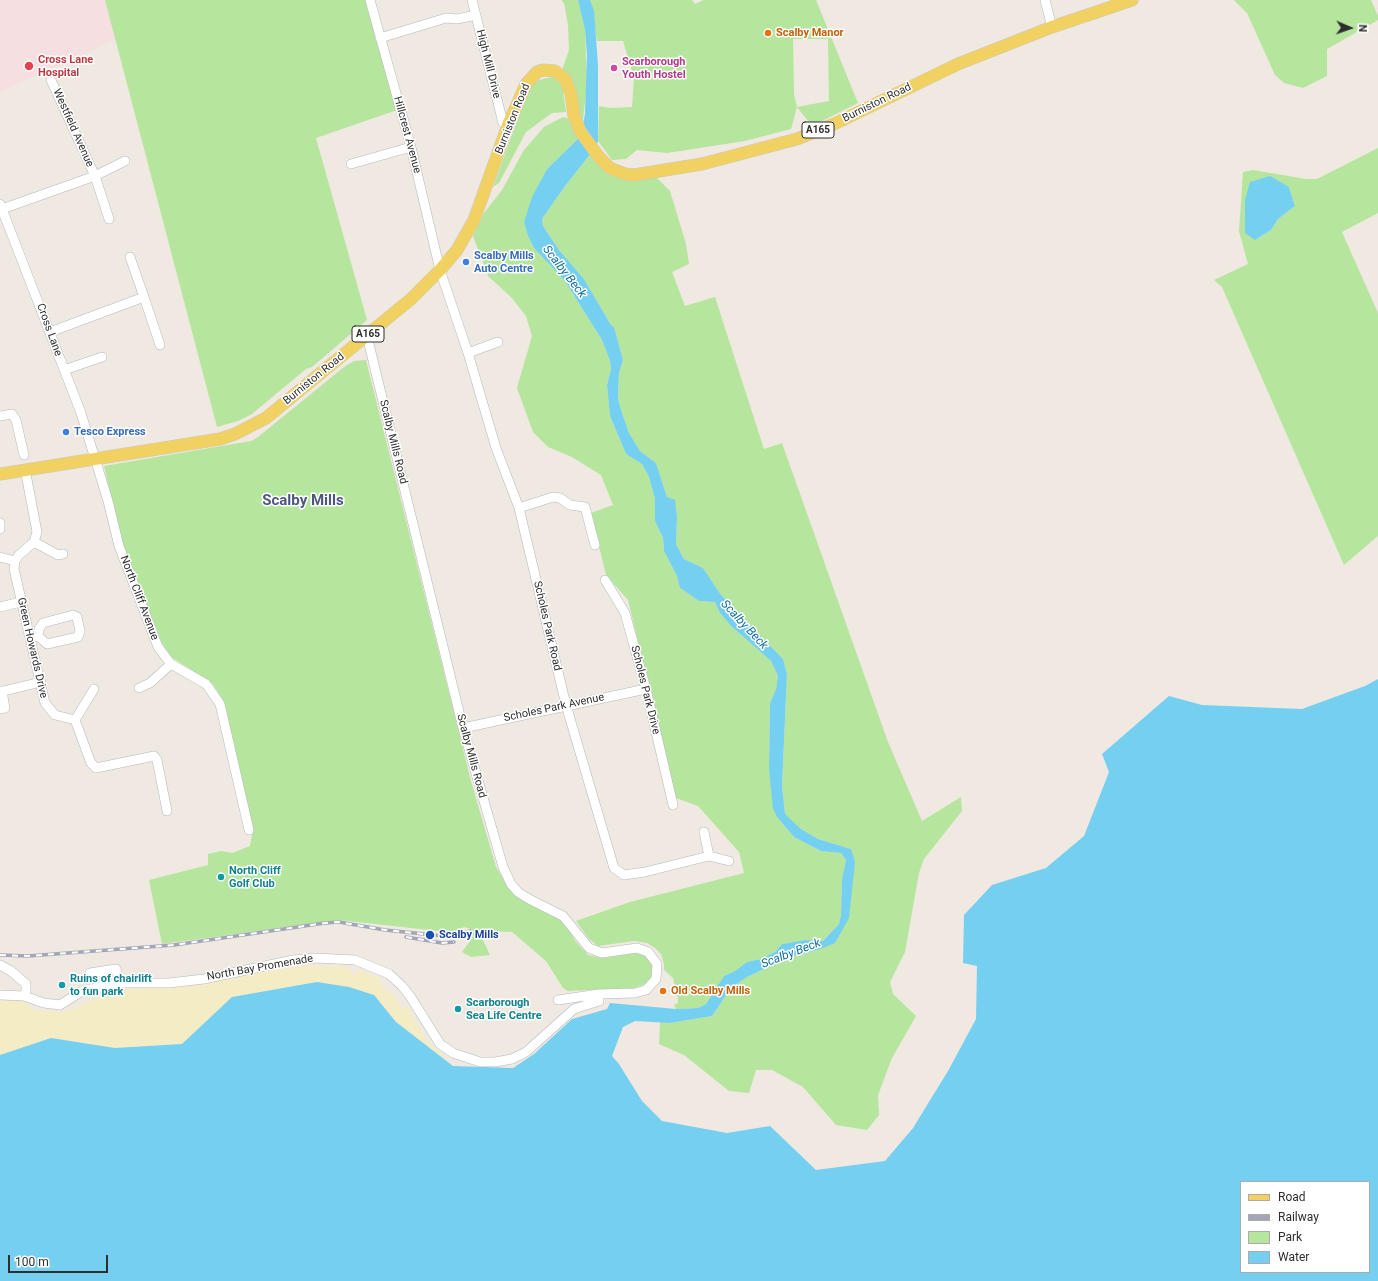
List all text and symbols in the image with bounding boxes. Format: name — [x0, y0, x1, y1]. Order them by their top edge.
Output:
north arrow — [1330, 8, 1370, 48]
text: N — [1356, 24, 1369, 33]
place label: Scalby Manor — [776, 26, 844, 40]
street label: High Mill Drive — [473, 28, 503, 100]
marker: Scalby Manor — [763, 28, 773, 38]
place label: Cross Lane Hospital — [38, 53, 93, 79]
place label: Scarborough Youth Hostel — [622, 55, 686, 81]
marker: Cross Lane Hospital — [23, 60, 35, 72]
marker: Scarborough Youth Hostel — [609, 63, 619, 73]
street label: Burniston Road — [840, 81, 914, 125]
street label: Burniston Road — [493, 82, 533, 156]
street label: Westfield Avenue — [50, 87, 96, 169]
street label: Hillcrest Avenue — [390, 95, 424, 175]
road number: A165 — [802, 122, 834, 138]
water label: Scalby Beck — [539, 243, 589, 301]
place label: Scalby Mills Auto Centre — [474, 249, 534, 275]
marker: Scalby Mills Auto Centre — [461, 257, 471, 267]
street label: Cross Lane — [33, 302, 65, 358]
road number: A165 — [352, 326, 384, 342]
street label: Burniston Road — [281, 350, 347, 408]
street label: Scalby Mills Road — [376, 399, 410, 485]
place label: Tesco Express — [74, 425, 146, 439]
marker: Tesco Express — [61, 427, 71, 437]
district label: Scalby Mills — [262, 492, 344, 510]
street label: North Cliff Avenue — [117, 554, 161, 642]
street label: Scholes Park Road — [530, 580, 564, 672]
street label: Green Howards Drive — [14, 596, 50, 700]
water label: Scalby Beck — [717, 597, 771, 653]
street label: Scholes Park Drive — [628, 644, 662, 736]
street label: Scholes Park Avenue — [503, 691, 605, 725]
street label: Scalby Mills Road — [453, 713, 489, 799]
place label: North Cliff Golf Club — [229, 864, 281, 890]
marker: North Cliff Golf Club — [216, 872, 226, 882]
place label: Scalby Mills — [439, 928, 499, 942]
marker: Scalby Mills — [424, 929, 436, 941]
water label: Scalby Beck — [759, 936, 823, 972]
street label: North Bay Promenade — [206, 952, 314, 984]
place label: Ruins of chairlift to fun park — [70, 972, 152, 998]
marker: Ruins of chairlift to fun park — [57, 980, 67, 990]
place label: Old Scalby Mills — [671, 984, 750, 998]
marker: Old Scalby Mills — [658, 986, 668, 996]
place label: Scarborough Sea Life Centre — [466, 996, 542, 1022]
marker: Scarborough Sea Life Centre — [453, 1004, 463, 1014]
legend — [1240, 1181, 1370, 1273]
text: Road — [1278, 1190, 1306, 1204]
text: Railway — [1278, 1210, 1319, 1224]
text: Park — [1278, 1230, 1302, 1244]
scale bar — [10, 1247, 110, 1273]
text: Water — [1278, 1250, 1309, 1264]
text: 100 m — [15, 1255, 49, 1269]

